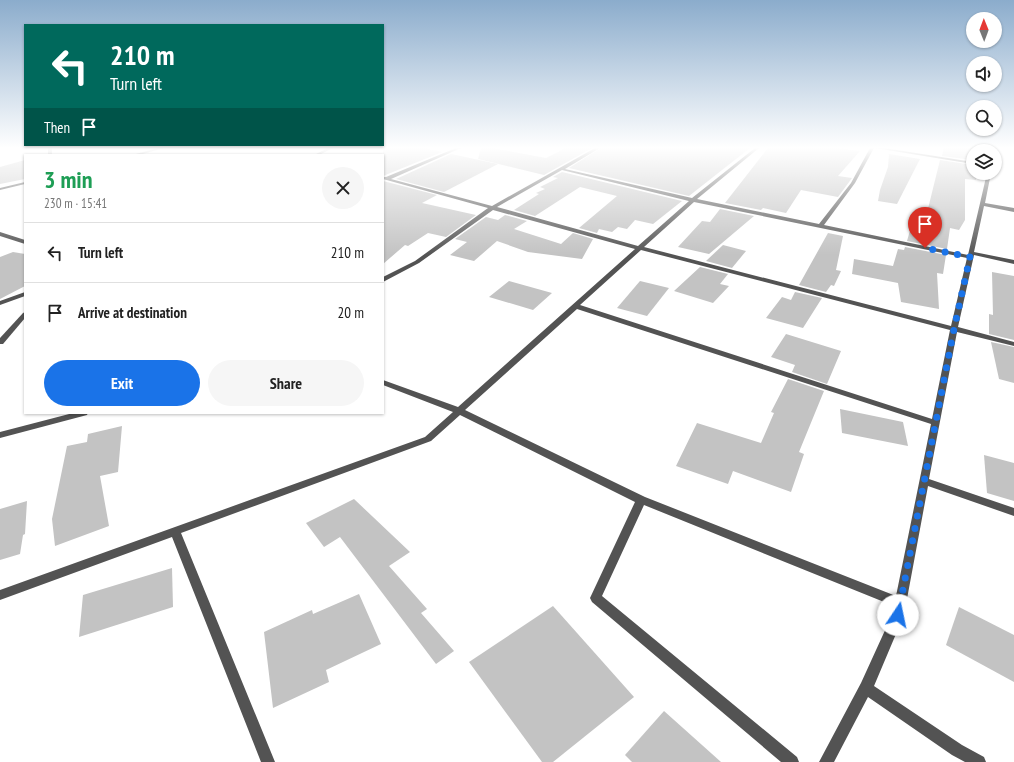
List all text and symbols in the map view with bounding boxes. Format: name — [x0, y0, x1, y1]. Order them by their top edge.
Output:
north arrow — [966, 12, 1002, 48]
map controls — [966, 12, 1002, 180]
text: 210 m — [110, 36, 174, 73]
icon: left — [44, 40, 96, 92]
button: sound — [966, 56, 1002, 92]
text: Turn left — [110, 72, 162, 95]
button: search — [966, 100, 1002, 136]
icon: arrive — [78, 116, 100, 138]
text: Then — [44, 118, 70, 137]
button: layers — [966, 144, 1002, 180]
text: 3 min — [44, 164, 92, 195]
button: close — [322, 167, 364, 209]
text: 230 m · 15:41 — [44, 195, 107, 212]
pin — [908, 207, 942, 248]
icon: arrive — [914, 213, 936, 235]
icon: left — [44, 242, 66, 264]
text: Turn left — [78, 243, 123, 262]
text: 210 m — [331, 243, 364, 262]
icon: arrive — [44, 302, 66, 324]
text: Arrive at destination — [78, 303, 187, 322]
text: 20 m — [338, 303, 364, 322]
button: Exit — [44, 360, 200, 406]
button: Share — [208, 360, 364, 406]
position arrow — [877, 594, 919, 636]

